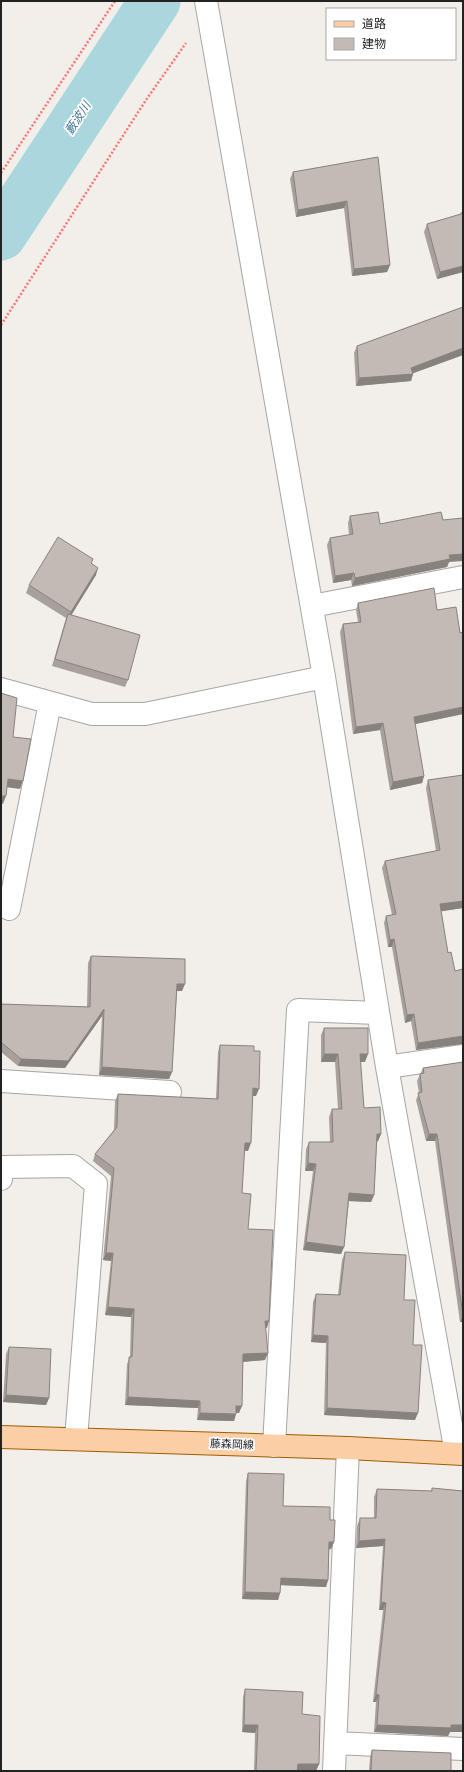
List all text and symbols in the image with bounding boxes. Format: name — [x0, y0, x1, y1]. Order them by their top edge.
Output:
legend — [326, 8, 456, 60]
text: 道路 — [362, 17, 386, 31]
text: 建物 — [362, 37, 386, 51]
water label: 藪波川 — [62, 97, 95, 137]
street label: 藤森岡線 — [210, 1437, 254, 1452]

